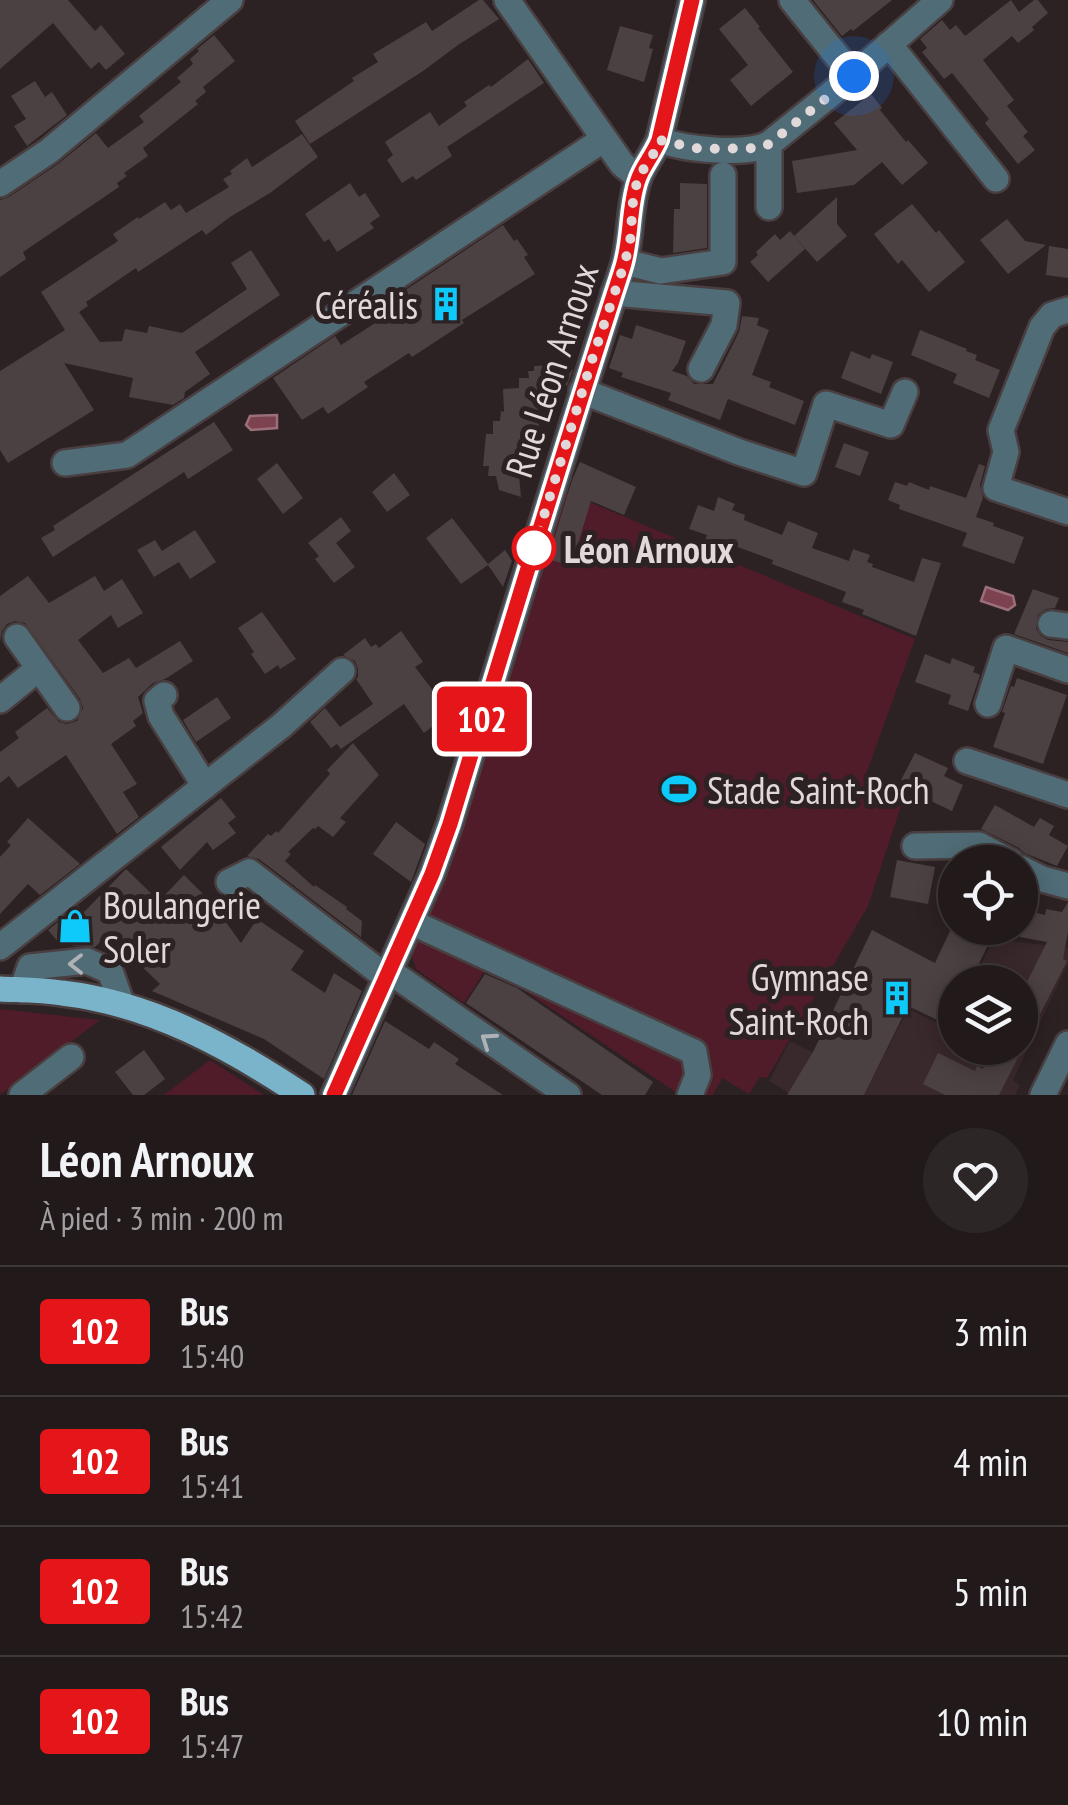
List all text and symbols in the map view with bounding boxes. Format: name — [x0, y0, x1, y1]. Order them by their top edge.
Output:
your location — [829, 51, 879, 101]
street label: Rue Léon Arnoux — [493, 257, 609, 483]
place label: Céréalis — [315, 280, 418, 329]
building icon: Céréalis — [427, 285, 465, 323]
place label: Léon Arnoux — [564, 524, 734, 573]
marker: Léon Arnoux — [513, 527, 555, 569]
line badge: 102 — [424, 686, 540, 752]
text: 102 — [457, 696, 507, 742]
place label: Stade Saint-Roch — [707, 765, 930, 814]
sports icon: Stade Saint-Roch — [660, 770, 698, 808]
map controls — [938, 845, 1038, 1065]
button: locate — [938, 845, 1038, 945]
place label: Boulangerie Soler — [103, 880, 261, 973]
shop icon: Boulangerie Soler — [56, 907, 94, 945]
place label: Gymnase Saint-Roch — [729, 952, 869, 1045]
one-way arrow — [68, 953, 83, 975]
button: layers — [938, 965, 1038, 1065]
building icon: Gymnase Saint-Roch — [878, 979, 916, 1017]
one-way arrow — [481, 1034, 500, 1052]
text: Léon Arnoux — [40, 1128, 254, 1190]
button: heart — [923, 1128, 1028, 1233]
text: À pied · 3 min · 200 m — [40, 1197, 283, 1239]
text: Bus — [180, 1286, 229, 1335]
text: 3 min — [953, 1307, 1028, 1356]
text: 102 — [70, 1308, 120, 1354]
text: 15:40 — [180, 1335, 244, 1377]
text: Bus — [180, 1416, 229, 1465]
text: 4 min — [953, 1437, 1028, 1486]
text: 102 — [70, 1438, 120, 1484]
text: 15:41 — [180, 1465, 244, 1507]
text: Bus — [180, 1546, 229, 1595]
text: 5 min — [953, 1567, 1028, 1616]
text: 102 — [70, 1568, 120, 1614]
text: 15:42 — [180, 1595, 244, 1637]
text: Bus — [180, 1676, 229, 1725]
text: 10 min — [936, 1697, 1028, 1746]
text: 102 — [70, 1698, 120, 1744]
text: 15:47 — [180, 1725, 244, 1767]

